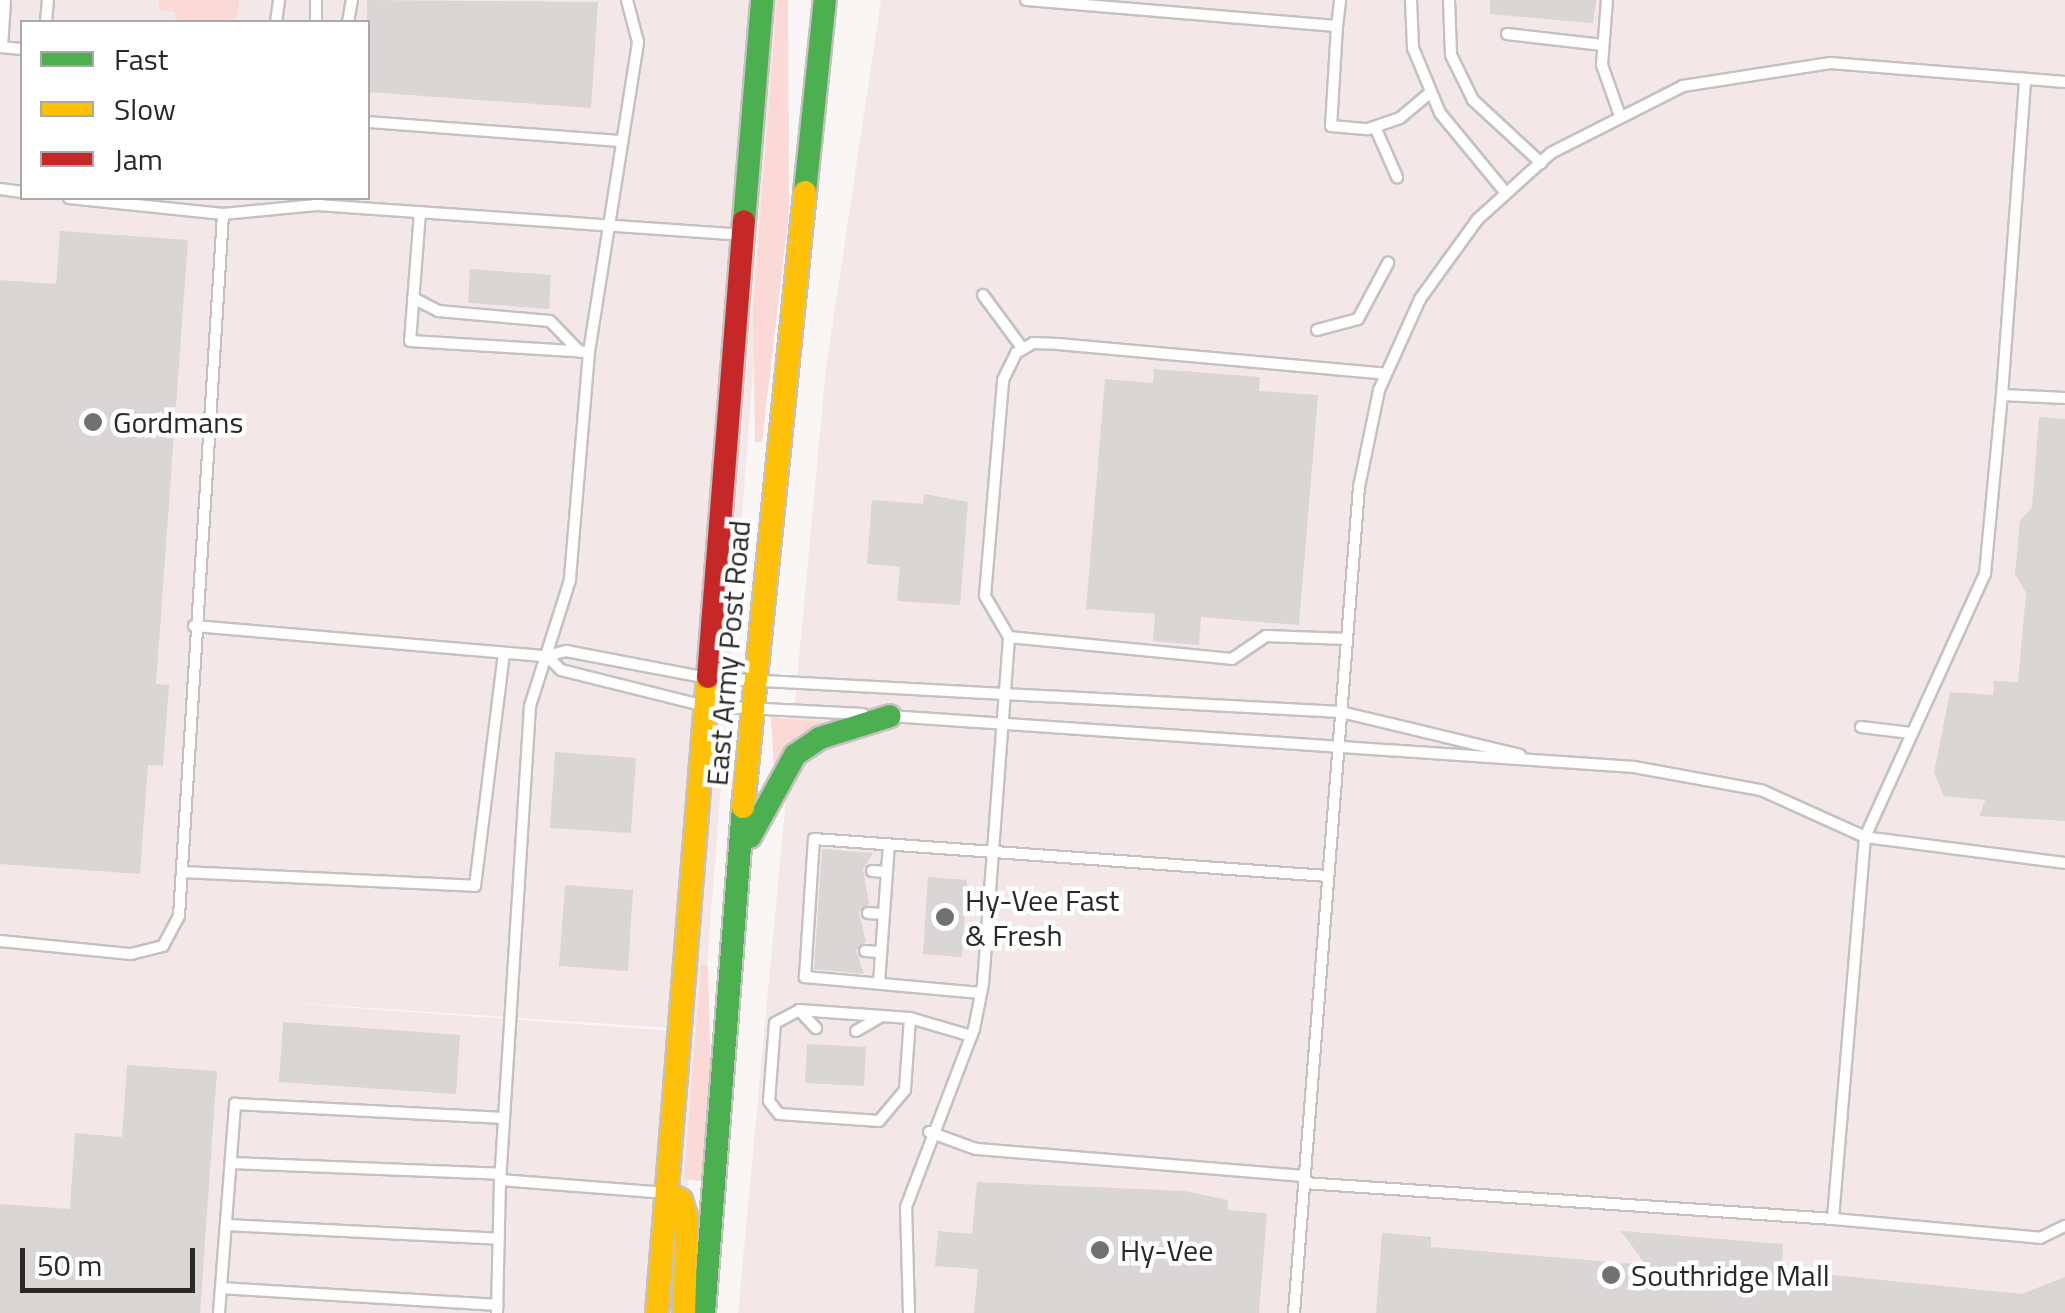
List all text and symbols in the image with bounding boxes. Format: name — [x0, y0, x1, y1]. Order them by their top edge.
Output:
legend — [20, 20, 370, 200]
text: Fast — [114, 36, 168, 82]
text: Slow — [114, 86, 176, 132]
text: Jam — [114, 136, 163, 182]
place label: Gordmans — [113, 404, 243, 440]
marker: Gordmans — [82, 411, 104, 433]
street label: East Army Post Road — [698, 519, 758, 787]
place label: Hy-Vee Fast & Fresh — [965, 882, 1119, 952]
marker: Hy-Vee Fast & Fresh — [934, 906, 956, 928]
scale bar — [25, 1228, 200, 1290]
place label: Hy-Vee — [1120, 1232, 1213, 1268]
marker: Hy-Vee — [1089, 1239, 1111, 1261]
text: 50 m — [37, 1242, 102, 1288]
place label: Southridge Mall — [1631, 1257, 1830, 1293]
marker: Southridge Mall — [1600, 1264, 1622, 1286]

